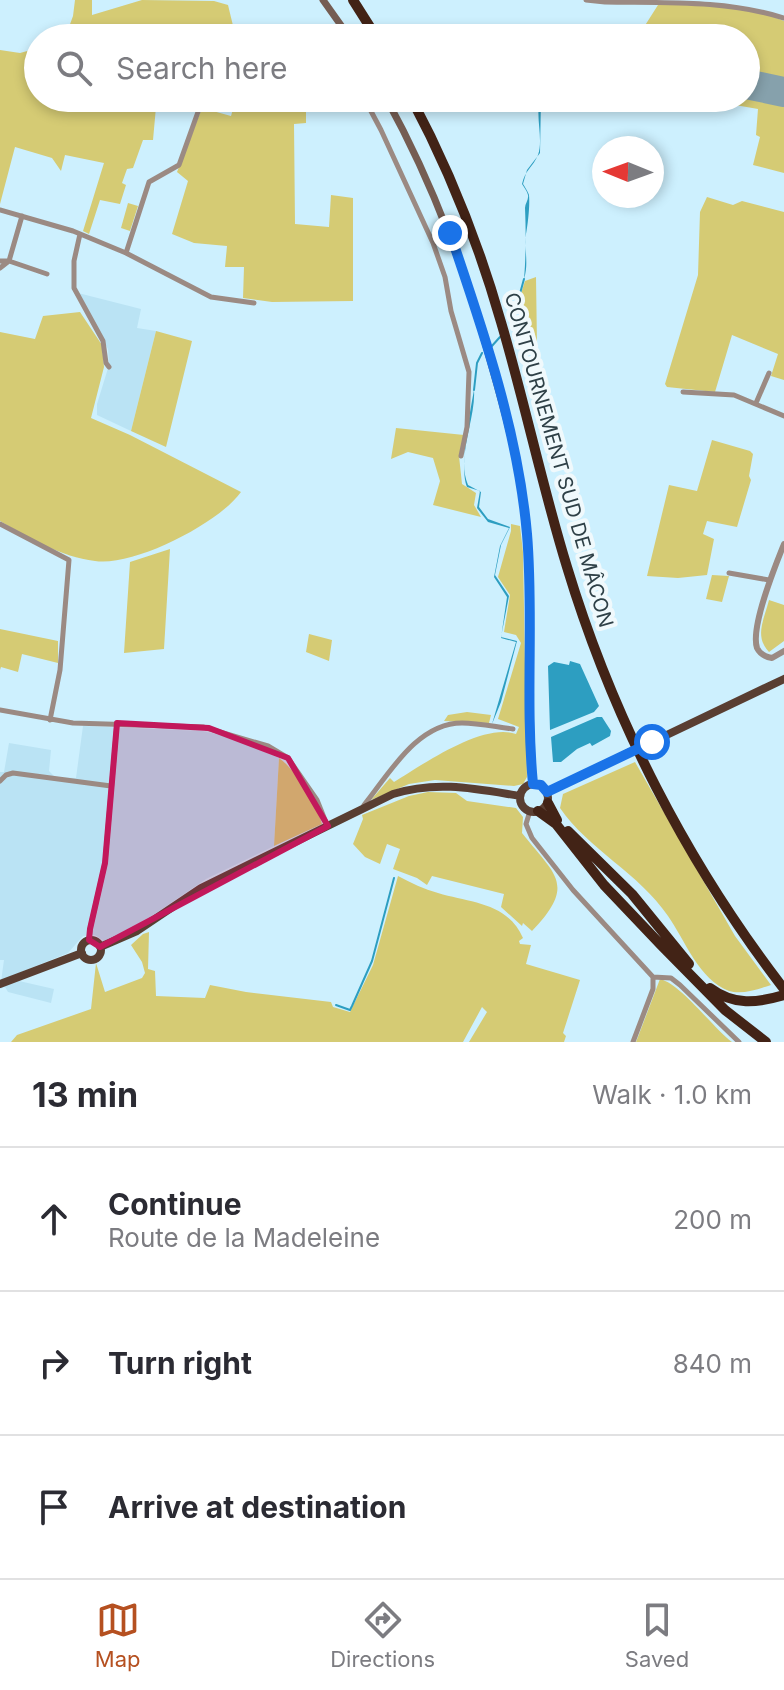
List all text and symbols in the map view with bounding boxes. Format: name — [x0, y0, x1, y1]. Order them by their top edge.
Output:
search box — [24, 24, 760, 112]
icon: search — [52, 46, 96, 90]
text: Search here — [116, 50, 288, 86]
north arrow — [592, 136, 664, 208]
route end — [432, 215, 468, 251]
street label: CONTOURNEMENT SUD DE MÂCON — [500, 290, 618, 630]
route start — [634, 724, 670, 760]
text: 13 min — [32, 1074, 138, 1115]
text: Walk · 1.0 km — [592, 1079, 752, 1110]
text: Continue — [108, 1186, 242, 1222]
icon: ahead — [32, 1197, 76, 1241]
text: 200 m — [673, 1204, 752, 1235]
text: Route de la Madeleine — [108, 1222, 380, 1253]
icon: right — [32, 1341, 76, 1385]
text: Turn right — [108, 1345, 252, 1381]
text: 840 m — [673, 1348, 752, 1379]
icon: arrive — [32, 1485, 76, 1529]
text: Arrive at destination — [108, 1489, 406, 1525]
tab: Map — [95, 1598, 141, 1672]
tab: Directions — [330, 1598, 435, 1672]
tab: Saved — [625, 1598, 689, 1672]

